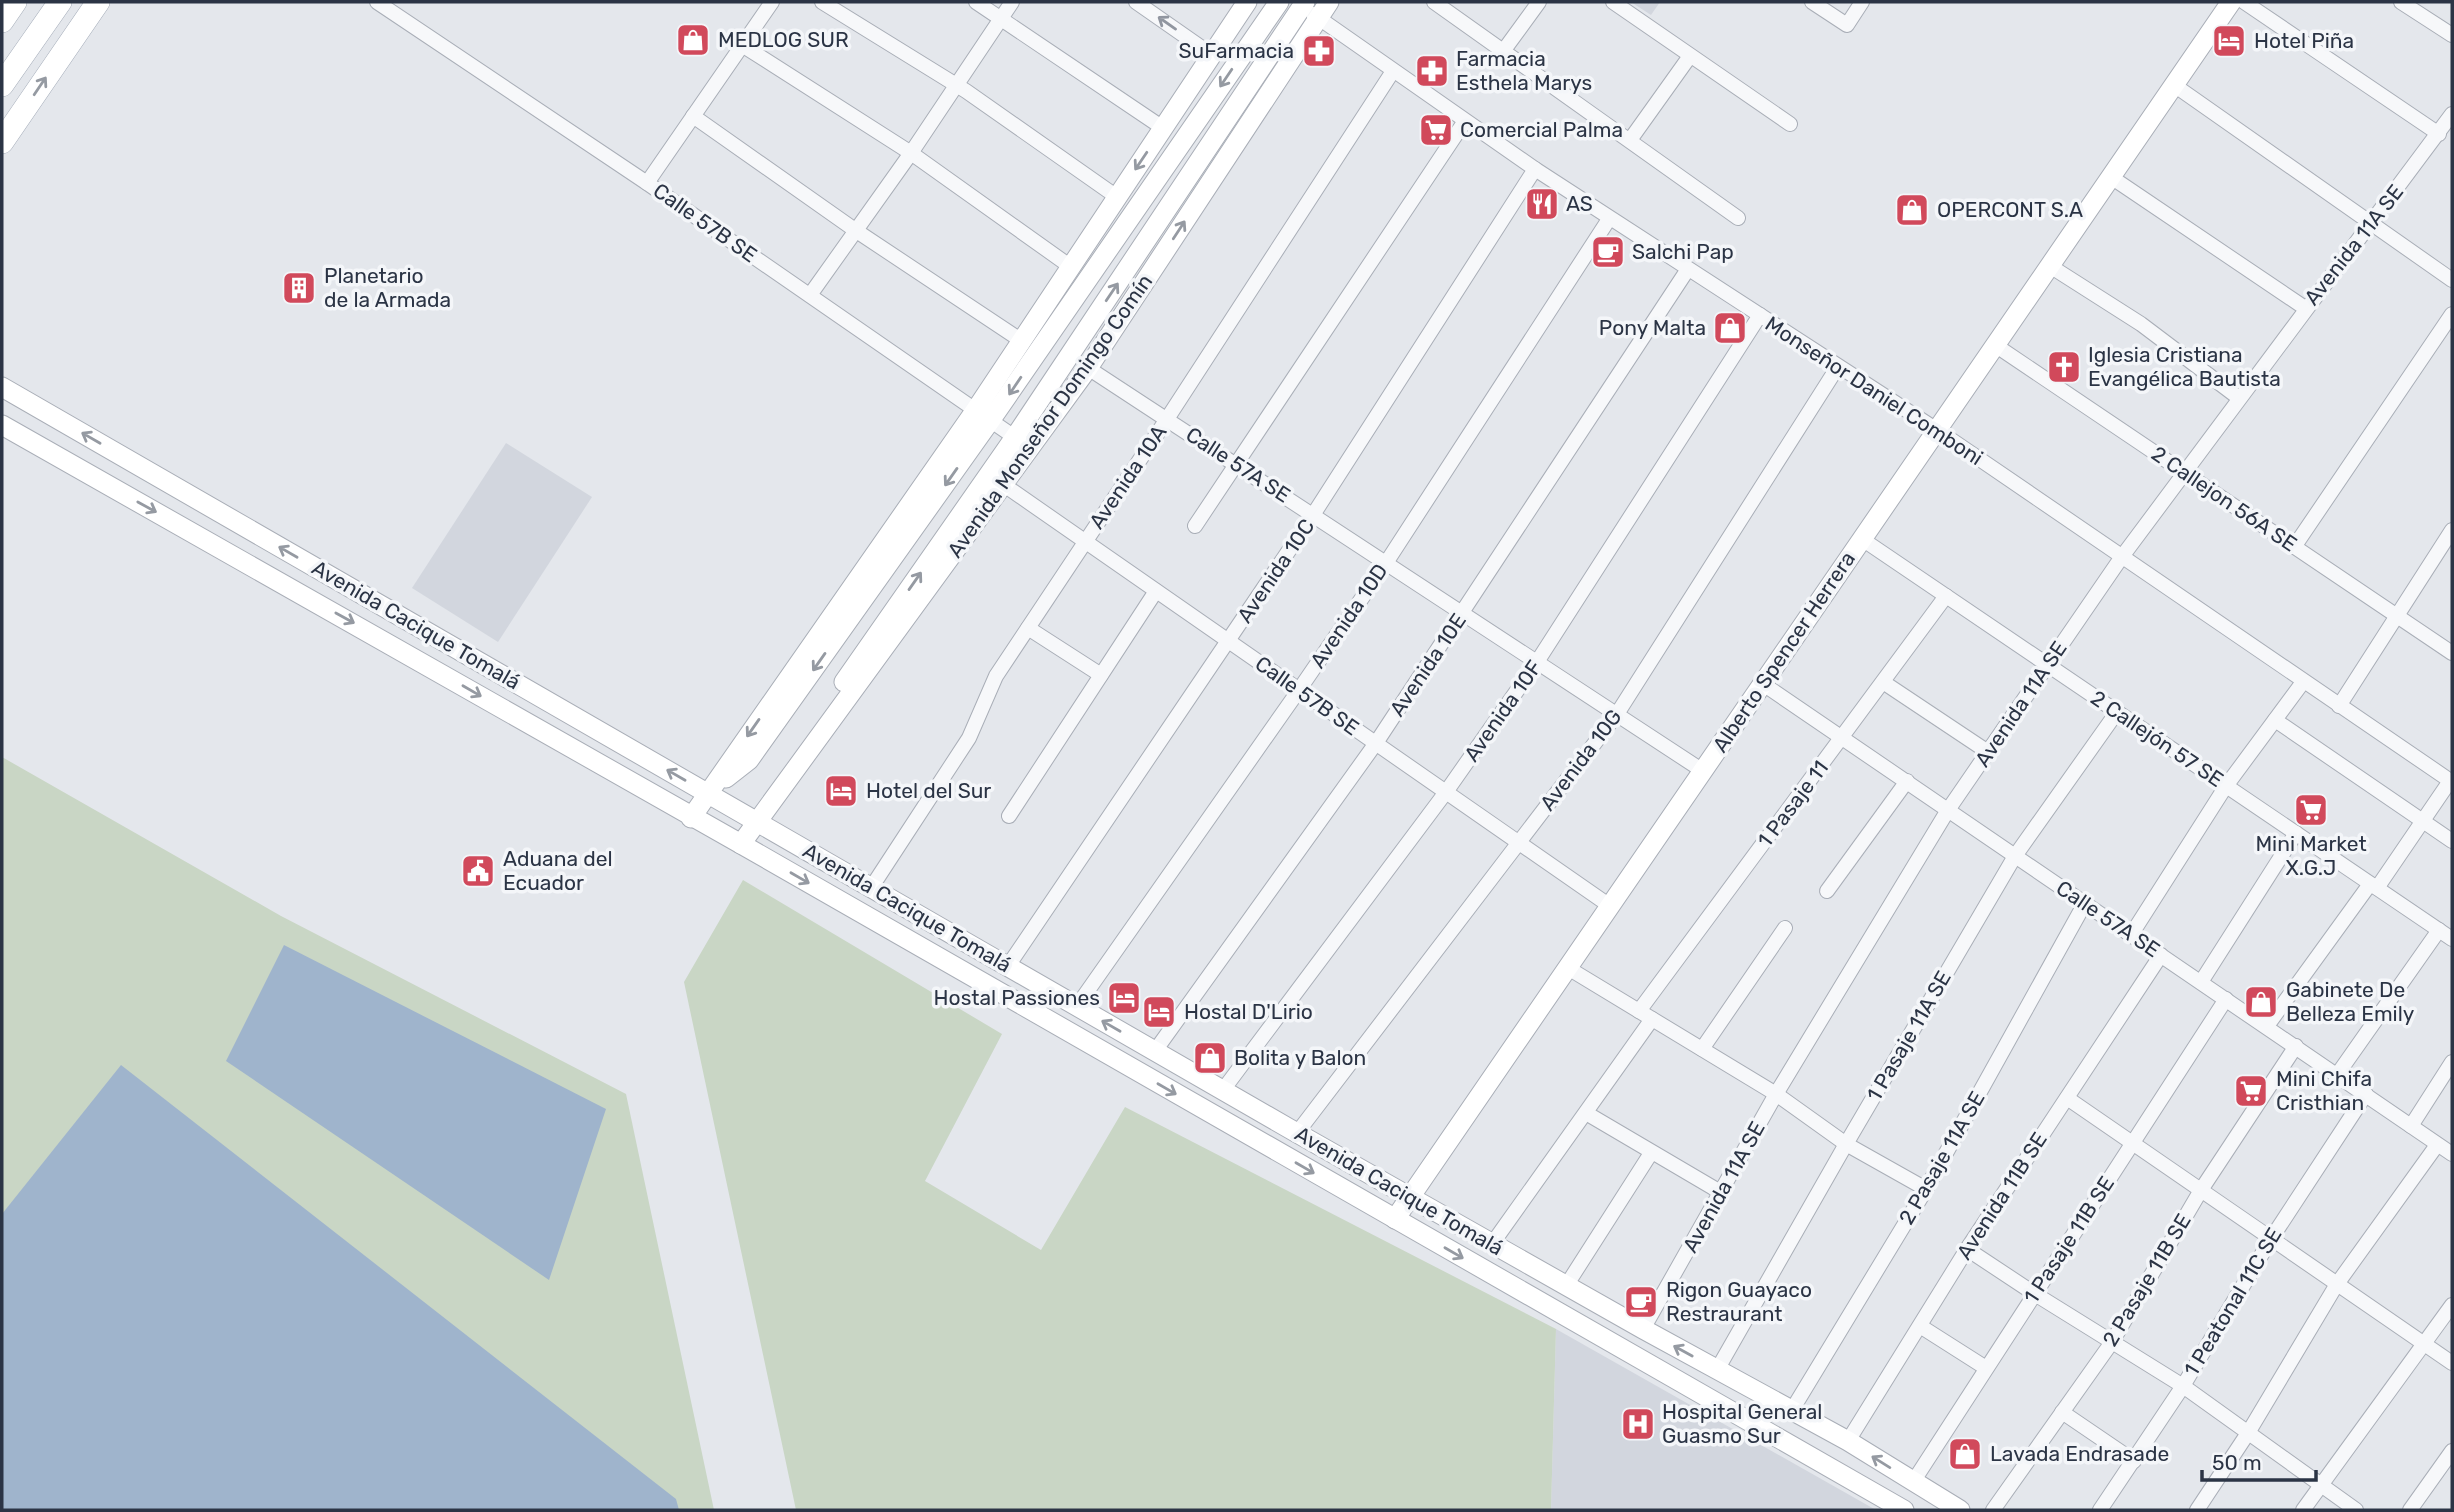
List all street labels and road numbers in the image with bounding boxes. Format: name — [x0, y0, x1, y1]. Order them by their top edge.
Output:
street label: Calle 57B SE — [649, 178, 762, 268]
street label: Avenida 11A SE — [2299, 180, 2408, 310]
street label: Avenida Monseñor Domingo Comín — [942, 269, 1157, 562]
street label: Monseñor Daniel Comboni — [1761, 311, 1988, 470]
street label: Avenida 10A — [1084, 420, 1171, 533]
street label: Calle 57A SE — [1181, 422, 1295, 508]
street label: 2 Callejon 56A SE — [2147, 441, 2302, 556]
street label: Avenida 10C — [1232, 514, 1319, 627]
street label: Alberto Spencer Herrera — [1707, 547, 1860, 757]
street label: Avenida Cacique Tomalá — [308, 555, 525, 694]
street label: Avenida 10D — [1305, 559, 1393, 673]
street label: Avenida 10E — [1384, 609, 1471, 721]
street label: Avenida 11A SE — [1969, 636, 2072, 771]
street label: Calle 57B SE — [1251, 651, 1364, 741]
street label: Avenida 10F — [1458, 655, 1547, 766]
street label: 2 Callejón 57 SE — [2086, 685, 2228, 792]
street label: Avenida 10G — [1534, 704, 1627, 815]
street label: 1 Pasaje 11 — [1752, 756, 1833, 852]
street label: Avenida Cacique Tomalá — [799, 838, 1016, 977]
street label: Calle 57A SE — [2052, 875, 2165, 962]
street label: 1 Pasaje 11A SE — [1861, 966, 1956, 1105]
street label: 2 Pasaje 11A SE — [1893, 1087, 1990, 1229]
street label: Avenida 11A SE — [1677, 1117, 1770, 1257]
street label: Avenida Cacique Tomalá — [1291, 1121, 1508, 1260]
street label: Avenida 11B SE — [1951, 1128, 2052, 1264]
street label: 1 Pasaje 11B SE — [2018, 1171, 2119, 1308]
street label: 2 Pasaje 11B SE — [2097, 1209, 2196, 1350]
street label: 1 Peatonal 11C SE — [2178, 1223, 2287, 1380]

